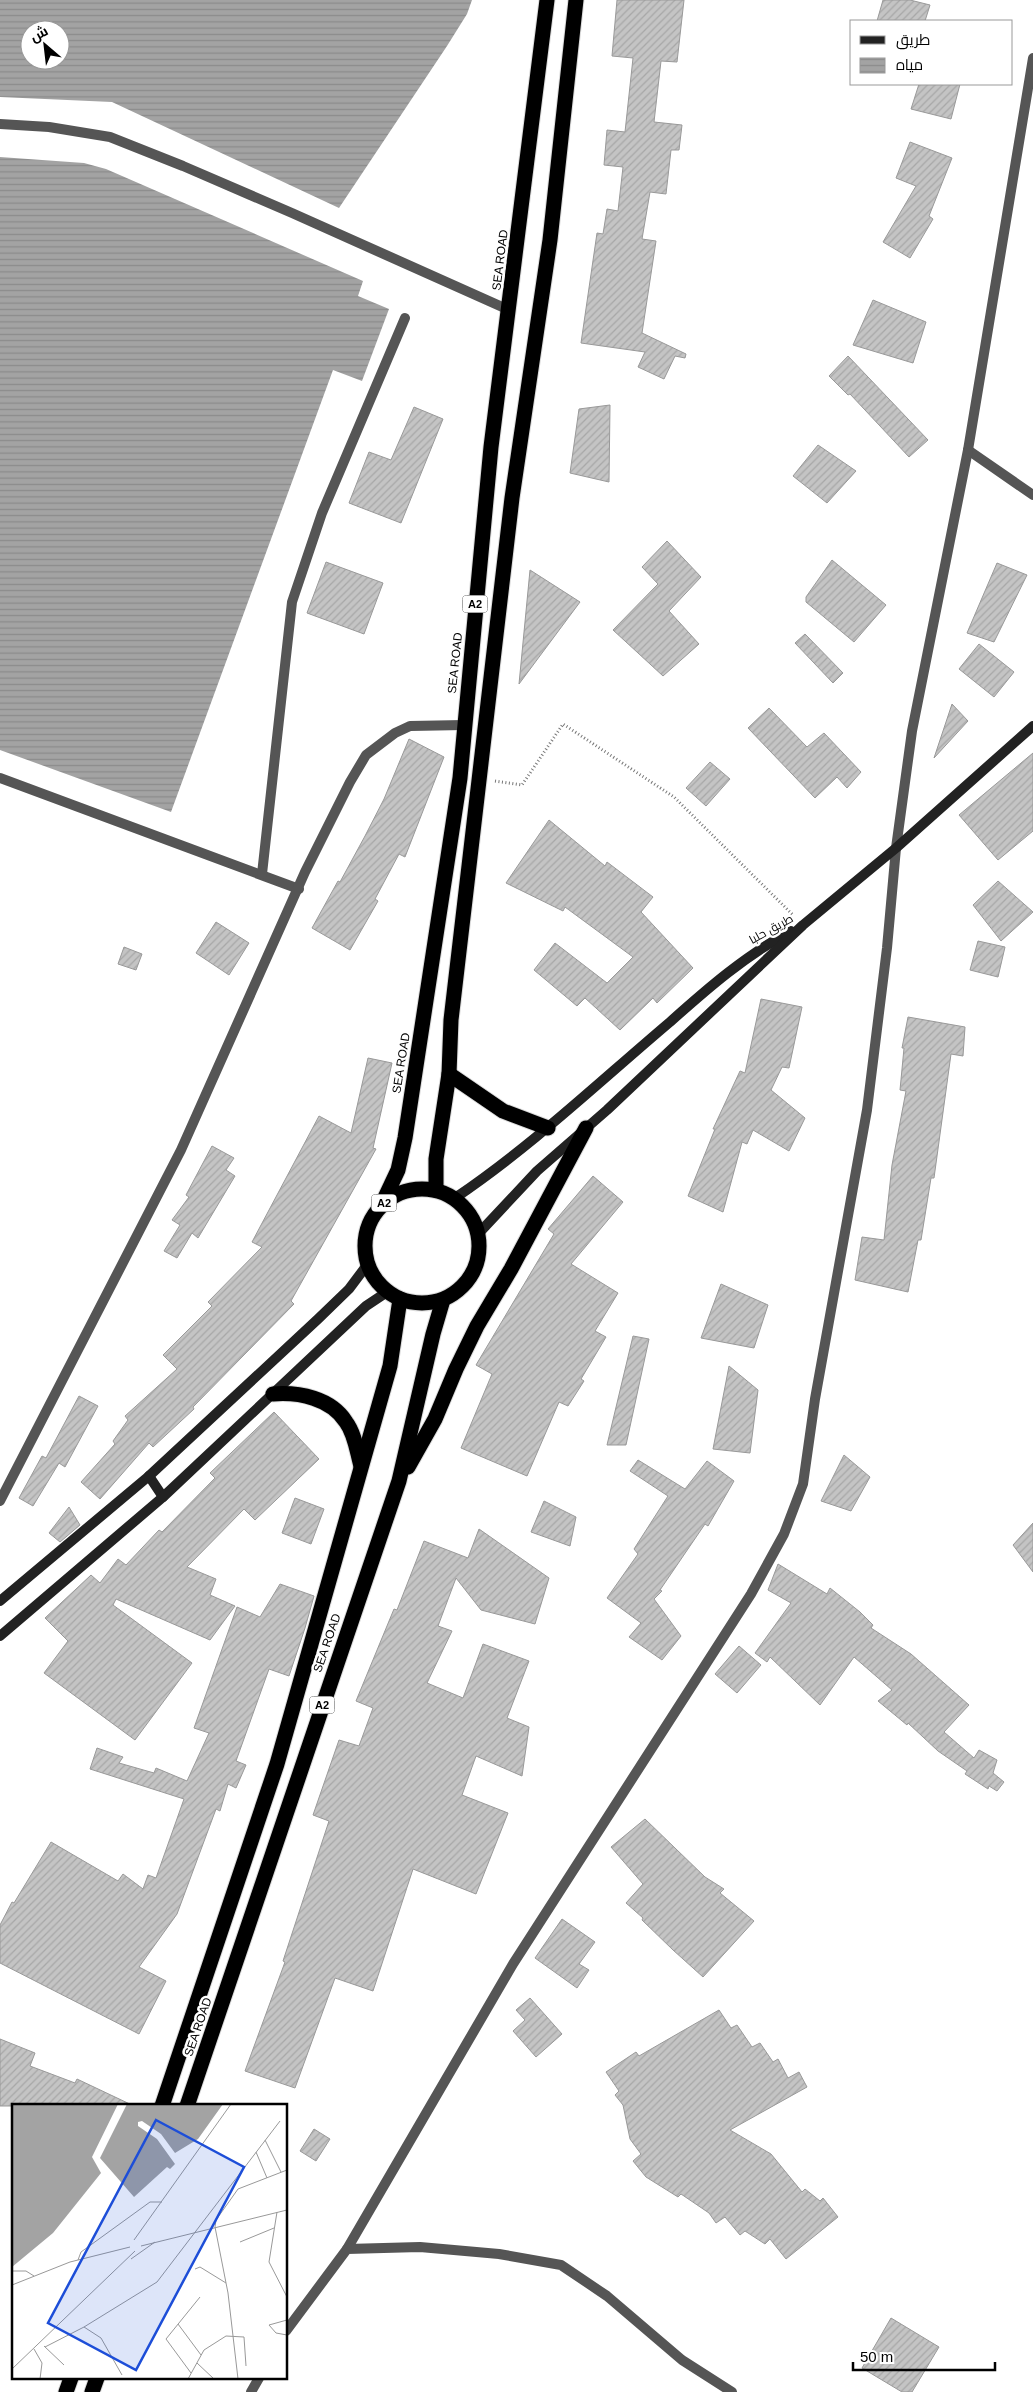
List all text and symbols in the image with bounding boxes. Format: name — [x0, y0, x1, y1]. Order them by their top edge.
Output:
north arrow — [20, 20, 70, 70]
legend — [850, 20, 1013, 85]
text: ش — [27, 22, 51, 46]
text: طريق — [896, 31, 930, 50]
text: مياه — [896, 56, 923, 73]
street label: SEA ROAD — [489, 228, 511, 291]
road number: A2 — [462, 596, 488, 612]
street label: SEA ROAD — [445, 631, 465, 694]
street label: طريق حلبا — [747, 911, 796, 947]
street label: SEA ROAD — [389, 1031, 413, 1094]
road number: A2 — [372, 1194, 396, 1212]
street label: SEA ROAD — [310, 1611, 344, 1674]
road number: A2 — [310, 1696, 334, 1714]
street label: SEA ROAD — [181, 1995, 215, 2058]
inset map — [12, 2104, 288, 2380]
scale bar — [853, 2340, 996, 2372]
text: 50 m — [860, 2348, 893, 2365]

